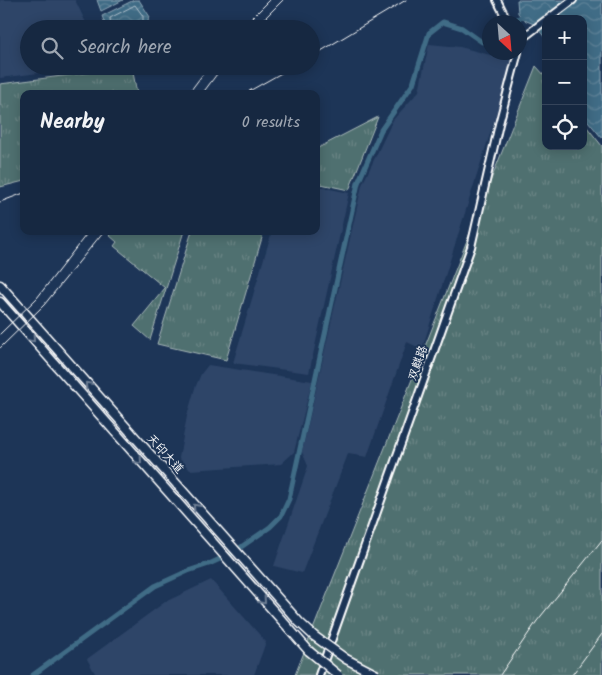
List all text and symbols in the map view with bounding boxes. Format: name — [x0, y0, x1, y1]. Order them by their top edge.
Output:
north arrow — [482, 15, 527, 60]
map controls — [542, 15, 587, 150]
button: + — [542, 15, 587, 60]
search box — [20, 20, 320, 75]
text: Search here — [78, 33, 172, 63]
icon: search — [38, 34, 66, 62]
button: − — [542, 60, 587, 105]
button: locate — [542, 105, 587, 150]
text: Nearby — [40, 106, 105, 139]
text: 0 results — [242, 110, 300, 135]
one-way arrow — [26, 333, 35, 342]
street label: 双麒路 — [403, 343, 433, 383]
one-way arrow — [86, 382, 94, 391]
street label: 天印大道 — [142, 430, 188, 478]
one-way arrow — [134, 455, 143, 464]
one-way arrow — [193, 503, 202, 512]
one-way arrow — [257, 595, 266, 604]

